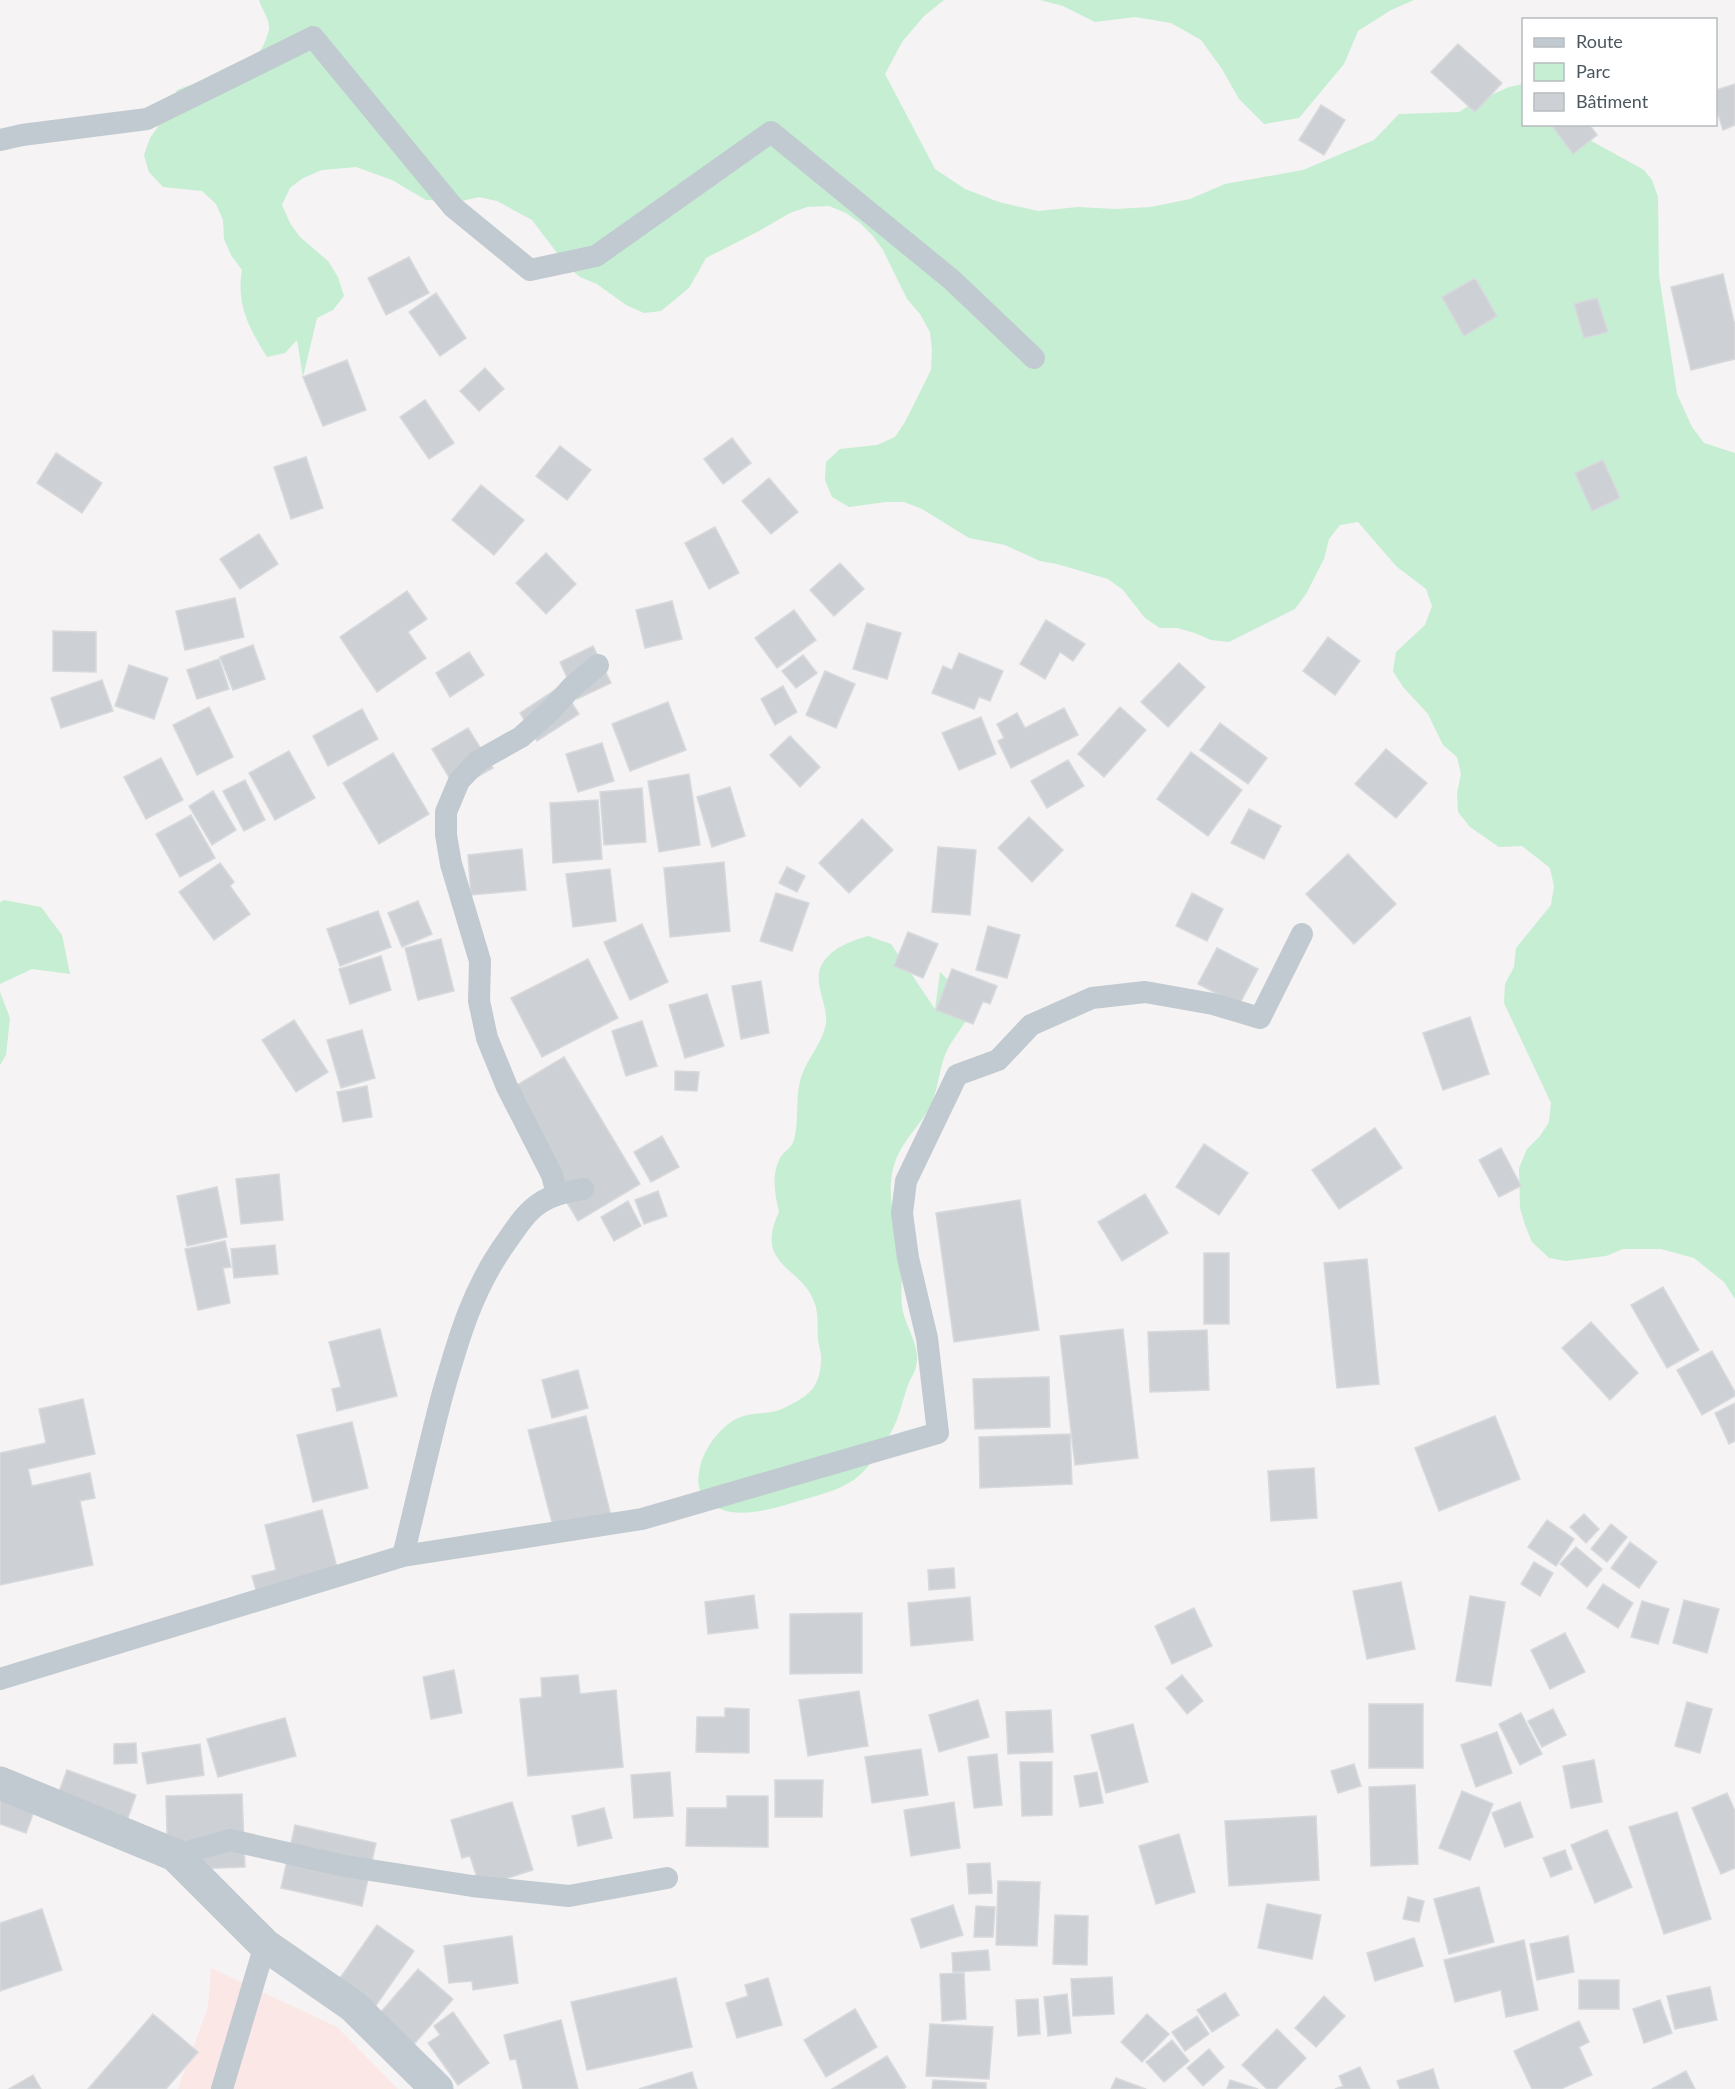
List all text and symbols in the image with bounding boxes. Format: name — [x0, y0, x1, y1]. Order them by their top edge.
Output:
legend — [1522, 18, 1717, 126]
text: Route — [1576, 30, 1623, 52]
text: Parc — [1576, 60, 1611, 82]
text: Bâtiment — [1576, 90, 1649, 112]

